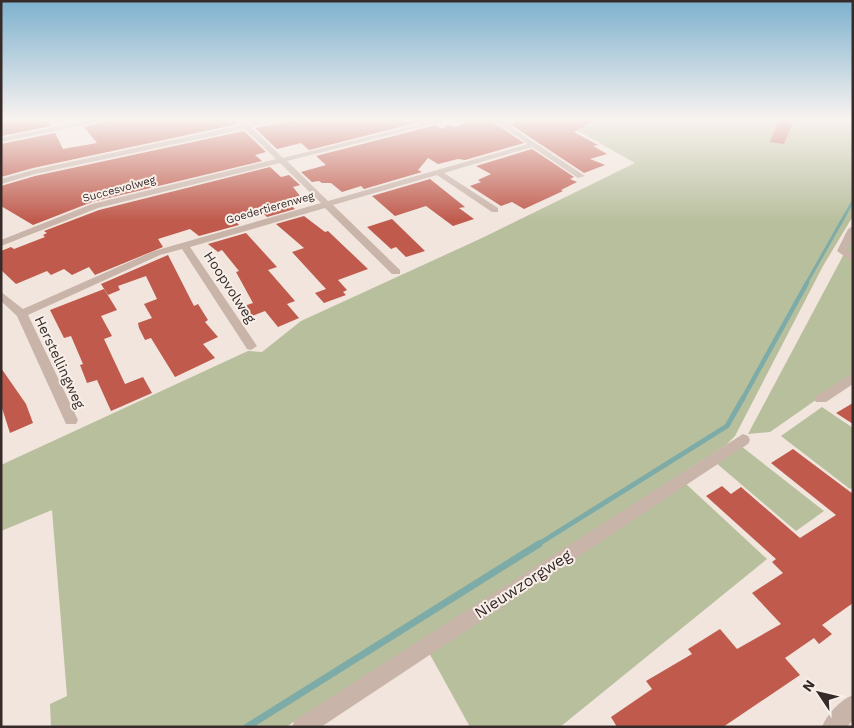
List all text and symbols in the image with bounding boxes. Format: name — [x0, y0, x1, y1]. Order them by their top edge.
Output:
street label: Succesvolweg — [81, 173, 157, 205]
street label: Goedertierenweg — [225, 189, 316, 227]
street label: Hoopvolweg — [201, 248, 259, 326]
street label: Herstellingweg — [32, 313, 89, 411]
street label: Nieuwzorgweg — [471, 545, 575, 622]
north arrow — [794, 668, 844, 718]
text: N — [799, 677, 818, 694]

